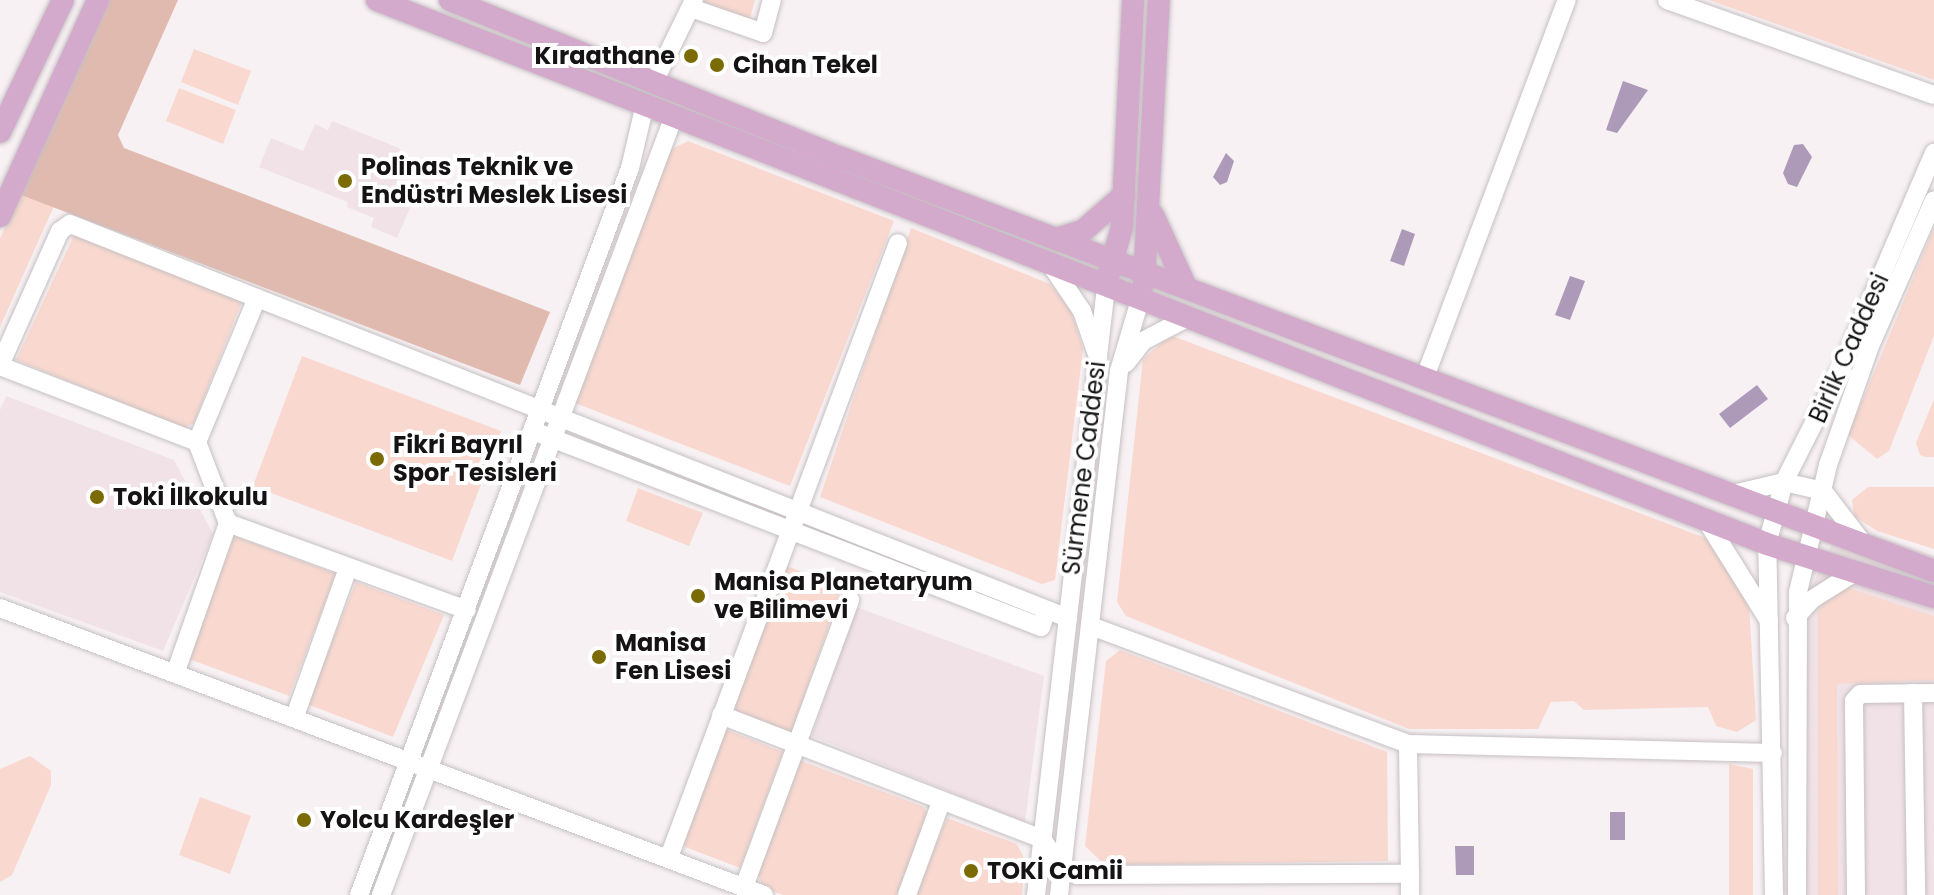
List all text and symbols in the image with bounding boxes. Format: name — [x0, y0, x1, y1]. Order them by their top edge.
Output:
place label: Kıraathane — [535, 42, 675, 70]
marker: Kıraathane — [682, 47, 700, 65]
place label: Cihan Tekel — [733, 51, 878, 79]
marker: Cihan Tekel — [708, 56, 726, 74]
place label: Polinas Teknik ve Endüstri Meslek Lisesi — [361, 153, 627, 209]
marker: Polinas Teknik ve Endüstri Meslek Lisesi — [336, 172, 354, 190]
street label: Birlik Caddesi — [1803, 269, 1895, 427]
street label: Sürmene Caddesi — [1057, 359, 1111, 577]
place label: Fikri Bayrıl Spor Tesisleri — [393, 431, 557, 487]
marker: Fikri Bayrıl Spor Tesisleri — [368, 450, 386, 468]
place label: Toki İlkokulu — [113, 483, 268, 511]
marker: Toki İlkokulu — [88, 488, 106, 506]
place label: Manisa Planetaryum ve Bilimevi — [714, 568, 973, 624]
marker: Manisa Planetaryum ve Bilimevi — [689, 587, 707, 605]
place label: Manisa Fen Lisesi — [615, 629, 731, 685]
marker: Manisa Fen Lisesi — [590, 648, 608, 666]
place label: Yolcu Kardeşler — [320, 806, 514, 834]
marker: Yolcu Kardeşler — [295, 811, 313, 829]
place label: TOKİ Camii — [987, 857, 1123, 885]
marker: TOKİ Camii — [962, 862, 980, 880]

